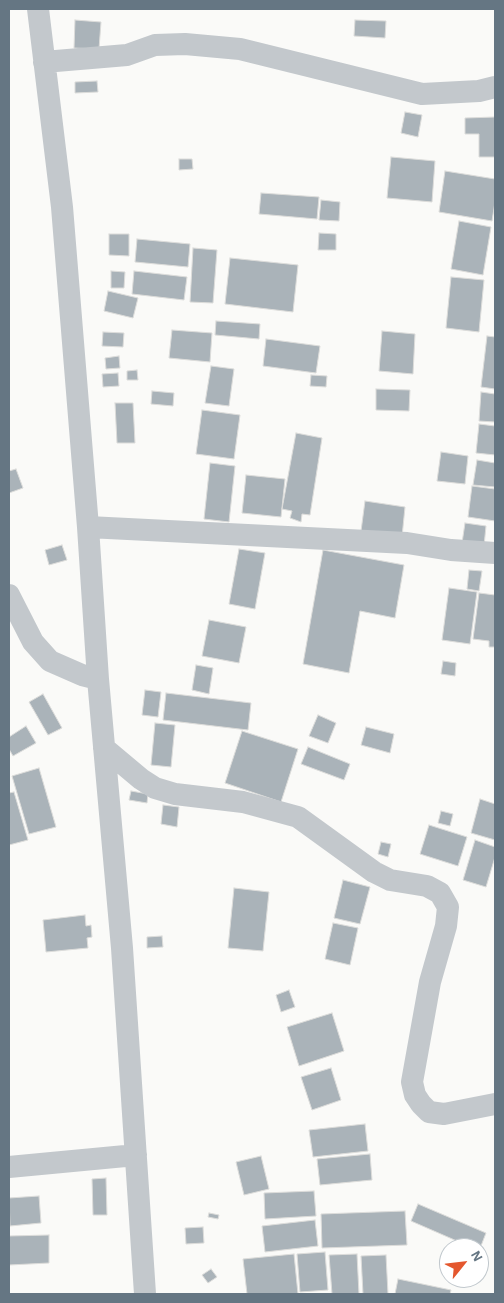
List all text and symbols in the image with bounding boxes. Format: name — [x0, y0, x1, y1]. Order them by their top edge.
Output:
north arrow — [439, 1238, 489, 1288]
text: N — [468, 1249, 485, 1264]

